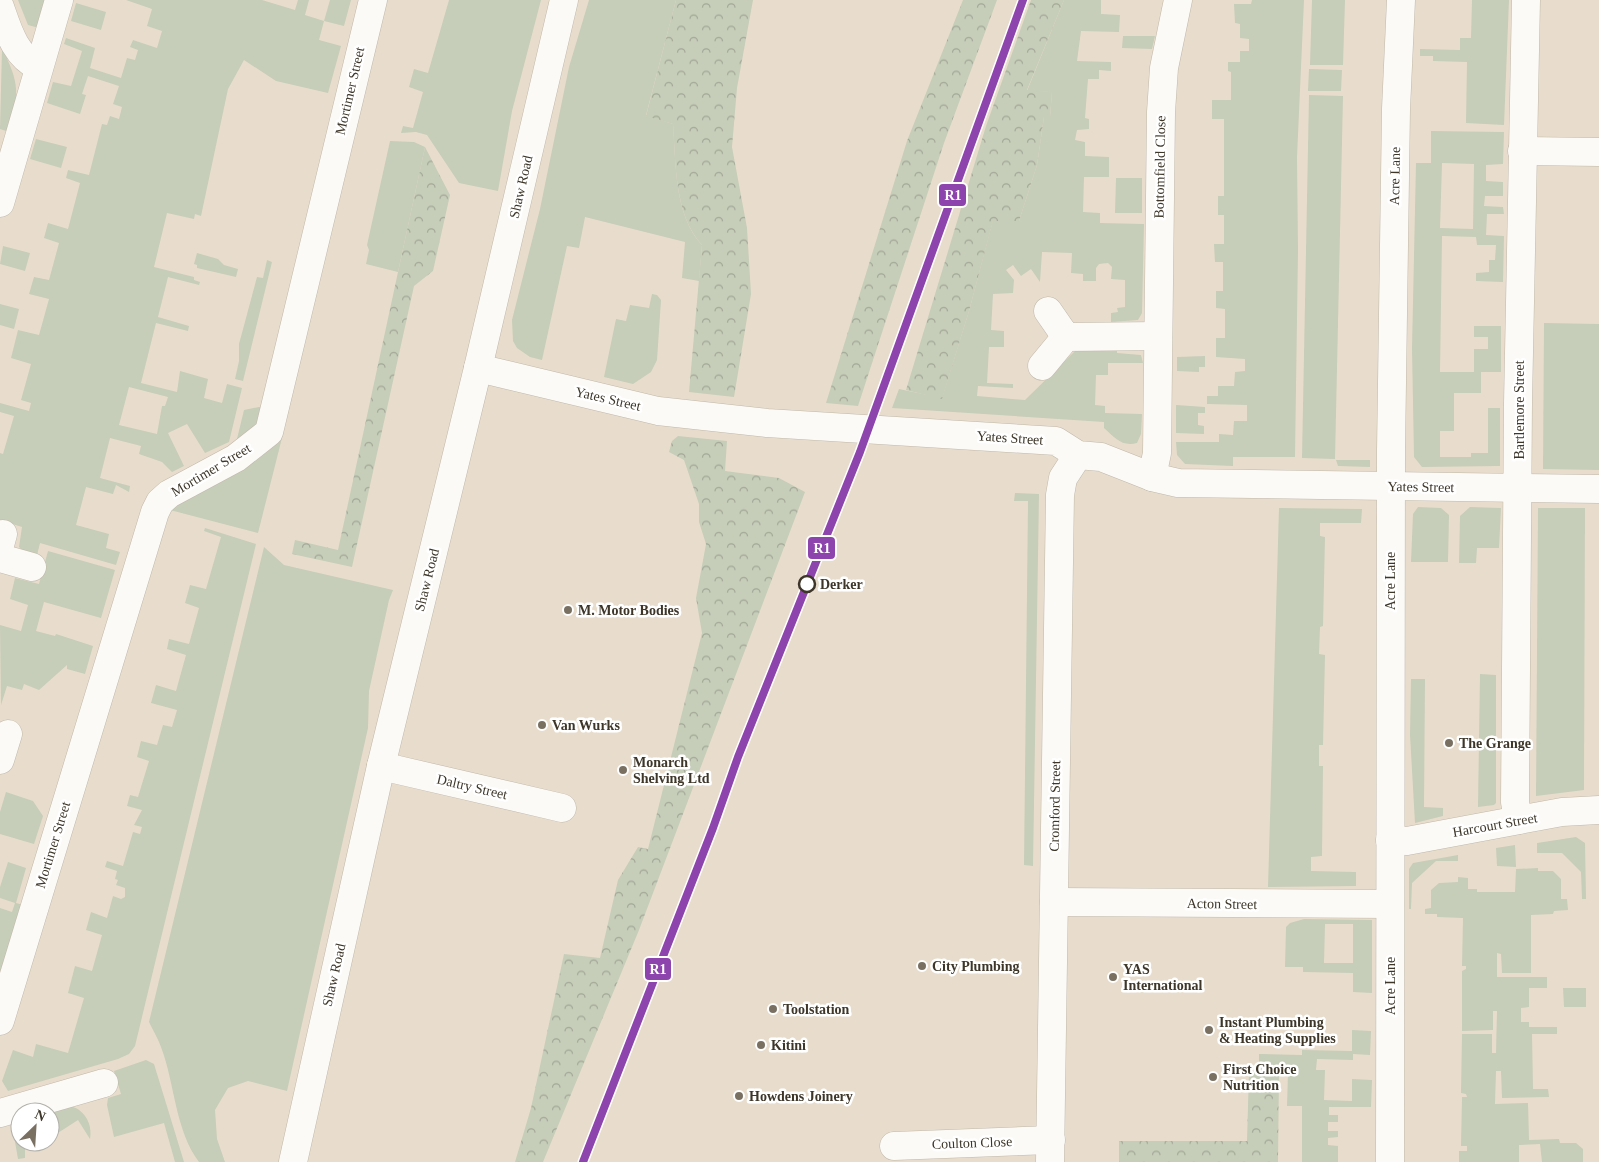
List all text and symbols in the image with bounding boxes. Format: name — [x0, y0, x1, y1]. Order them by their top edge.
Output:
street label: Mortimer Street — [333, 45, 367, 136]
street label: Bottomfield Close — [1152, 115, 1168, 219]
street label: Acre Lane — [1387, 147, 1403, 205]
street label: Shaw Road — [506, 154, 536, 220]
line badge: R1 — [938, 183, 967, 207]
text: R1 — [944, 188, 962, 203]
street label: Bartlemore Street — [1512, 360, 1527, 460]
street label: Yates Street — [574, 384, 642, 414]
street label: Yates Street — [976, 428, 1044, 448]
street label: Mortimer Street — [169, 440, 253, 500]
street label: Yates Street — [1388, 479, 1455, 495]
line badge: R1 — [807, 536, 836, 560]
text: R1 — [813, 541, 831, 556]
street label: Shaw Road — [412, 547, 442, 613]
street label: Acre Lane — [1383, 552, 1398, 610]
marker: Derker — [798, 575, 816, 593]
place label: Derker — [820, 577, 863, 592]
place label: M. Motor Bodies — [578, 603, 680, 618]
marker: M. Motor Bodies — [562, 604, 574, 616]
place label: Van Wurks — [552, 718, 620, 733]
marker: Van Wurks — [536, 719, 548, 731]
place label: The Grange — [1459, 736, 1531, 751]
marker: The Grange — [1443, 737, 1455, 749]
place label: Monarch Shelving Ltd — [633, 755, 710, 786]
street label: Cromford Street — [1047, 760, 1063, 852]
marker: Monarch Shelving Ltd — [617, 764, 629, 776]
street label: Daltry Street — [435, 772, 509, 802]
street label: Mortimer Street — [33, 800, 73, 890]
street label: Harcourt Street — [1451, 810, 1539, 840]
street label: Acton Street — [1187, 896, 1257, 912]
street label: Shaw Road — [319, 942, 349, 1008]
line badge: R1 — [644, 957, 672, 981]
street label: Acre Lane — [1383, 957, 1398, 1015]
place label: City Plumbing — [932, 959, 1020, 974]
marker: City Plumbing — [916, 960, 928, 972]
text: R1 — [649, 962, 667, 977]
place label: YAS International — [1123, 962, 1202, 993]
marker: YAS International — [1107, 971, 1119, 983]
place label: Toolstation — [783, 1002, 850, 1017]
marker: Toolstation — [767, 1003, 779, 1015]
place label: Instant Plumbing & Heating Supplies — [1219, 1015, 1336, 1046]
marker: Instant Plumbing & Heating Supplies — [1203, 1024, 1215, 1036]
place label: Kitini — [771, 1038, 806, 1053]
marker: Kitini — [755, 1039, 767, 1051]
place label: First Choice Nutrition — [1223, 1062, 1296, 1093]
marker: First Choice Nutrition — [1207, 1071, 1219, 1083]
place label: Howdens Joinery — [749, 1089, 853, 1104]
marker: Howdens Joinery — [733, 1090, 745, 1102]
north arrow — [10, 1102, 60, 1152]
text: N — [33, 1107, 48, 1125]
street label: Coulton Close — [932, 1134, 1012, 1152]

